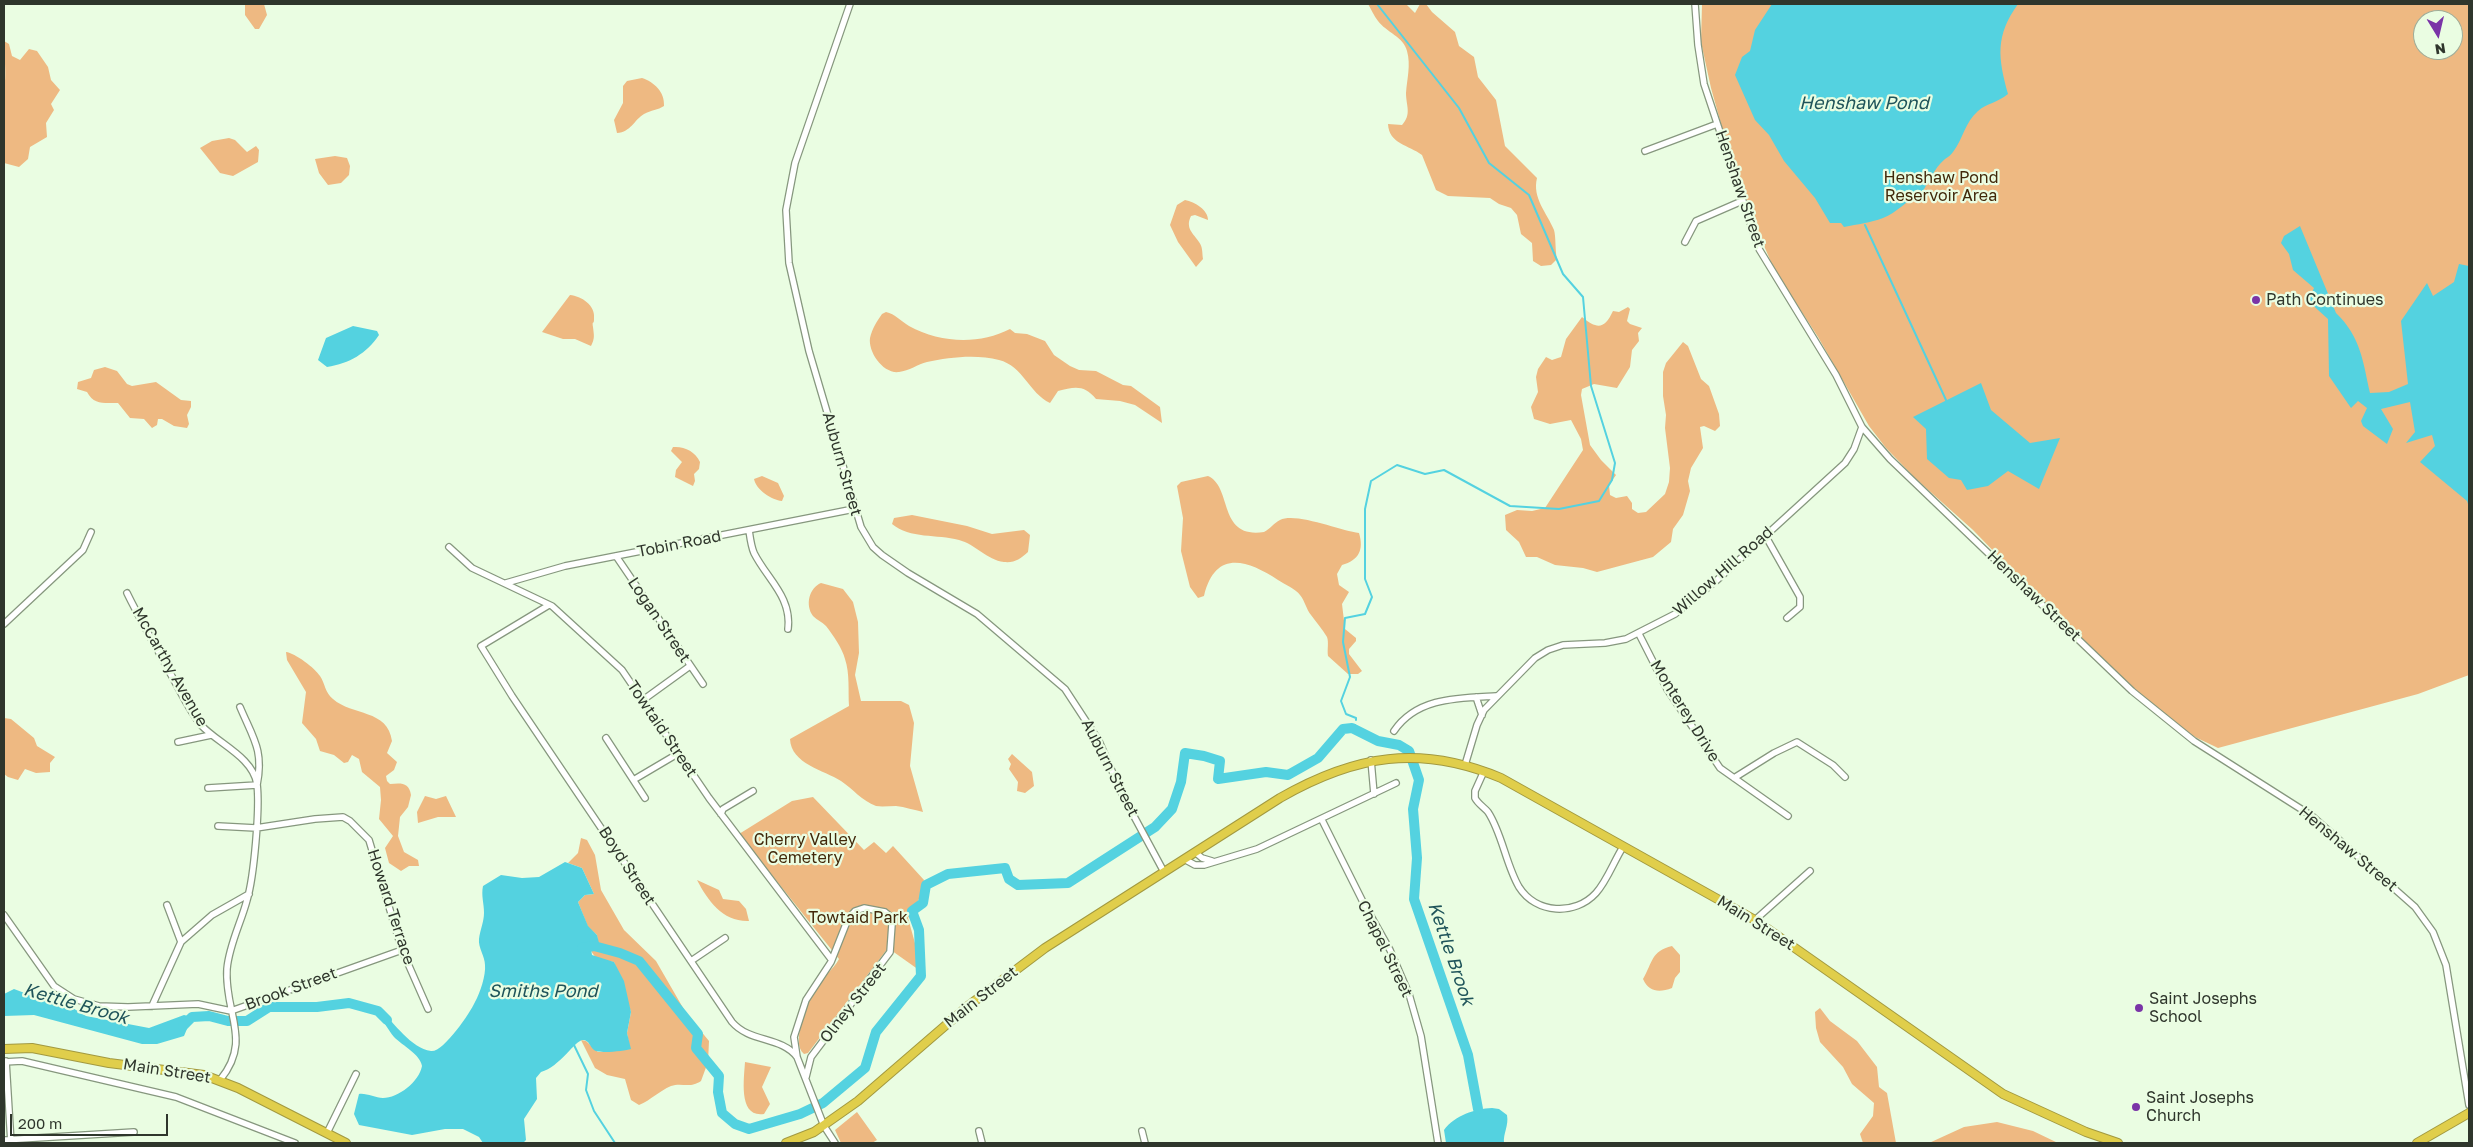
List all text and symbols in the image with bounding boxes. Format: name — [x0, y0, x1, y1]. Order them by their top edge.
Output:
north arrow — [2413, 10, 2463, 60]
text: N — [2434, 40, 2447, 59]
water label: Henshaw Pond — [1799, 92, 1929, 114]
street label: Henshaw Street — [1711, 128, 1769, 250]
park label: Henshaw Pond Reservoir Area — [1883, 168, 1999, 206]
place label: Path Continues — [2266, 290, 2384, 310]
marker: Path Continues — [2250, 294, 2262, 306]
street label: Auburn Street — [818, 410, 866, 518]
street label: Willow Hill Road — [1669, 522, 1777, 620]
street label: Tobin Road — [635, 526, 723, 562]
street label: Henshaw Street — [1983, 546, 2085, 646]
street label: Logan Street — [623, 574, 695, 666]
street label: McCarthy Avenue — [128, 604, 212, 730]
street label: Monterey Drive — [1646, 657, 1724, 765]
street label: Towtaid Street — [623, 677, 701, 781]
street label: Auburn Street — [1077, 716, 1143, 820]
street label: Henshaw Street — [2295, 802, 2401, 896]
street label: Boyd Street — [594, 823, 660, 909]
park label: Cherry Valley Cemetery — [754, 830, 856, 868]
street label: Howard Terrace — [363, 847, 419, 967]
street label: Main Street — [1713, 891, 1799, 955]
street label: Chapel Street — [1353, 897, 1417, 1001]
water label: Kettle Brook — [1423, 899, 1479, 1009]
park label: Towtaid Park — [808, 908, 908, 928]
street label: Olney Street — [816, 959, 890, 1047]
street label: Main Street — [940, 962, 1022, 1032]
street label: Brook Street — [242, 963, 340, 1015]
water label: Kettle Brook — [21, 979, 131, 1029]
water label: Smiths Pond — [488, 980, 598, 1002]
place label: Saint Josephs School — [2149, 989, 2257, 1027]
marker: Saint Josephs School — [2133, 1002, 2145, 1014]
street label: Main Street — [122, 1055, 212, 1087]
place label: Saint Josephs Church — [2146, 1088, 2254, 1126]
marker: Saint Josephs Church — [2130, 1101, 2142, 1113]
scale bar — [12, 1104, 170, 1136]
text: 200 m — [18, 1114, 62, 1132]

